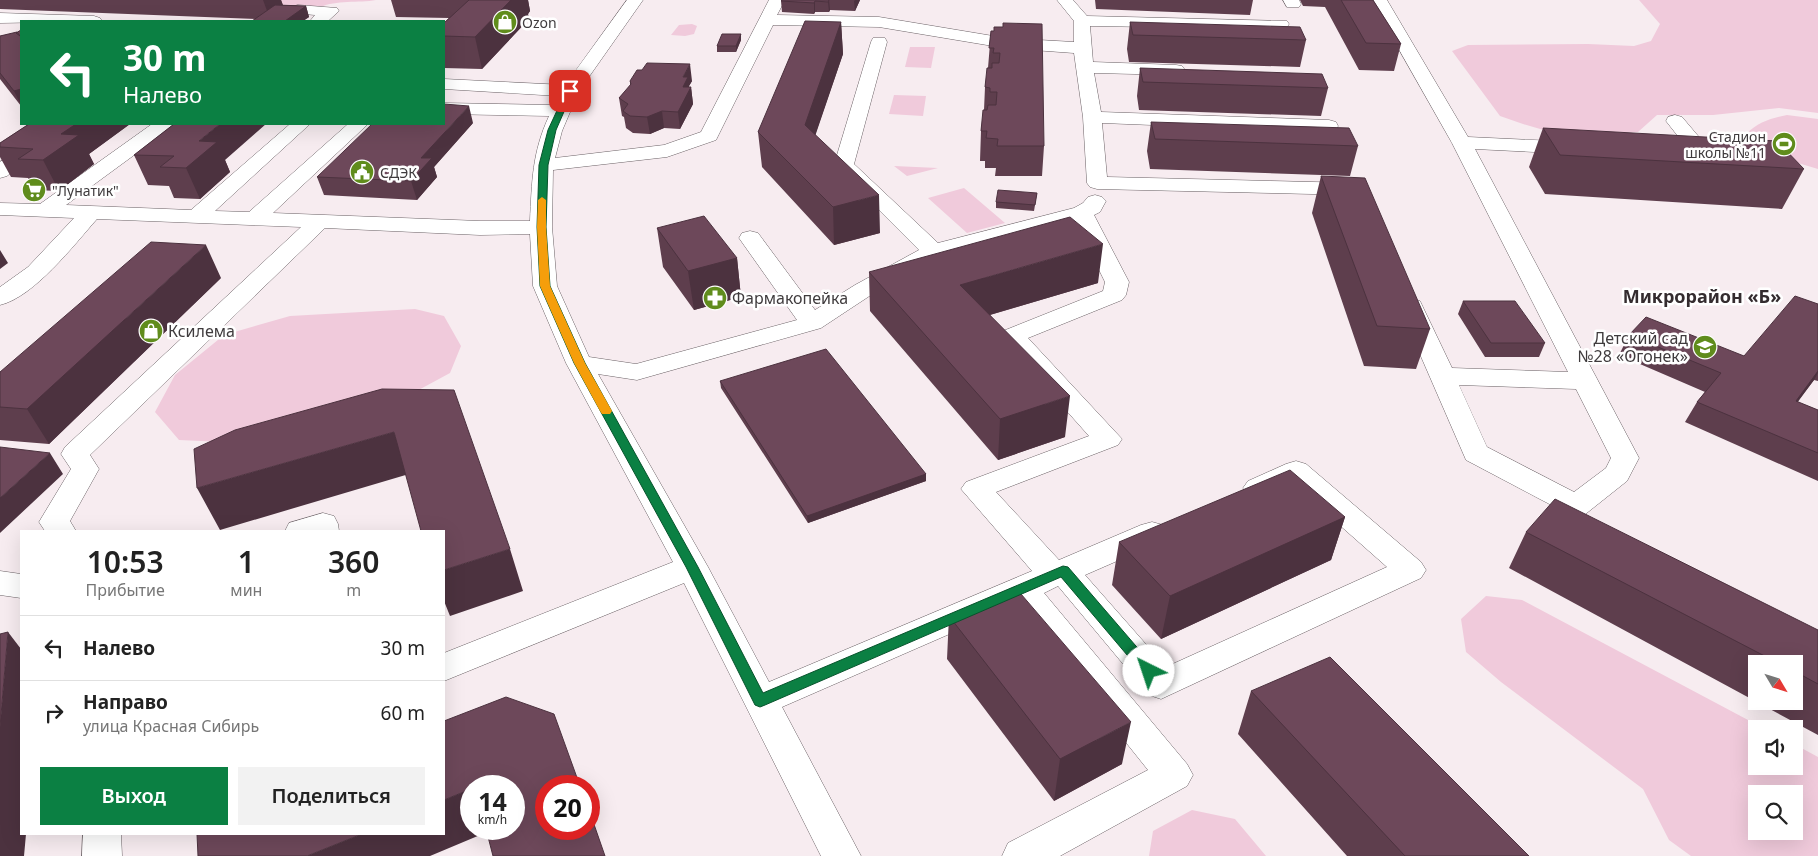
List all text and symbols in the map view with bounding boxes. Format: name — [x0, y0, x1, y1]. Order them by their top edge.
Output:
shop icon: Ozon — [492, 9, 518, 35]
place label: Ozon — [522, 13, 557, 32]
text: 30 m — [123, 34, 206, 81]
icon: left — [40, 40, 105, 105]
pin — [549, 70, 591, 112]
icon: arrive — [556, 77, 584, 105]
text: Налево — [123, 79, 202, 109]
place label: Стадион школы №11 — [1685, 127, 1766, 162]
sports icon: Стадион школы №11 — [1771, 131, 1797, 157]
public building icon: СДЭК — [349, 159, 375, 185]
place label: СДЭК — [380, 163, 417, 182]
supermarket icon: "Лунатик" — [21, 177, 47, 203]
place label: "Лунатик" — [52, 181, 119, 200]
district label: Микрорайон «Б» — [1623, 284, 1781, 308]
pharmacy icon: Фармакопейка — [702, 285, 728, 311]
place label: Фармакопейка — [732, 287, 848, 309]
shop icon: Ксилема — [138, 318, 164, 344]
place label: Ксилема — [168, 320, 235, 342]
place label: Детский сад №28 «Огонек» — [1577, 327, 1688, 367]
school or university icon: Детский сад №28 «Огонек» — [1692, 334, 1718, 360]
text: 10:53 — [87, 541, 164, 582]
text: 1 — [238, 541, 255, 582]
text: 360 — [328, 541, 379, 582]
text: Прибытие — [86, 579, 165, 601]
text: мин — [230, 579, 262, 601]
text: m — [346, 579, 361, 601]
icon: left — [40, 634, 68, 662]
text: Налево — [83, 635, 155, 661]
text: 30 m — [381, 635, 425, 661]
position arrow — [1122, 644, 1174, 696]
north arrow — [1748, 655, 1802, 710]
map controls — [1748, 655, 1803, 840]
text: Направо — [83, 689, 168, 715]
icon: right — [40, 699, 68, 727]
text: 60 m — [381, 700, 425, 726]
text: улица Красная Сибирь — [83, 715, 259, 737]
button: sound — [1748, 720, 1803, 775]
button: Выход — [40, 767, 228, 825]
button: Поделиться — [238, 767, 425, 825]
speed limit sign: 20 — [535, 775, 600, 840]
text: 14 — [478, 784, 507, 818]
button: search — [1748, 785, 1803, 840]
text: km/h — [478, 811, 507, 828]

